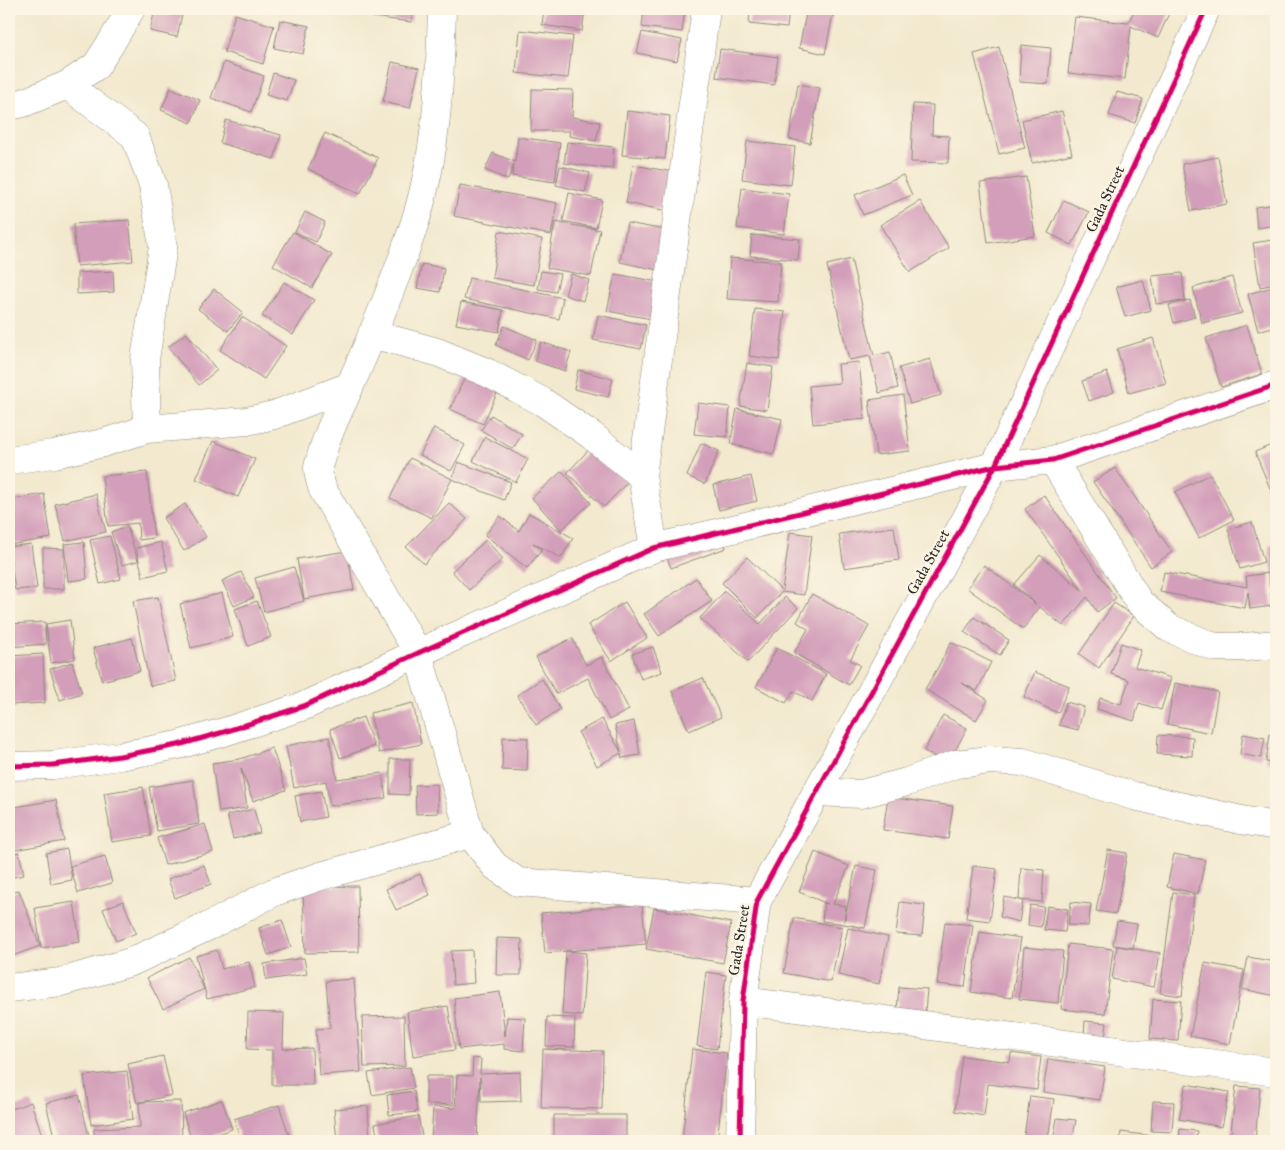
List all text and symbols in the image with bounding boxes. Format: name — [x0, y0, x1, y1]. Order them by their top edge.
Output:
street label: Gada Street — [1082, 162, 1129, 235]
street label: Gada Street — [903, 526, 954, 598]
street label: Gada Street — [725, 903, 754, 977]

